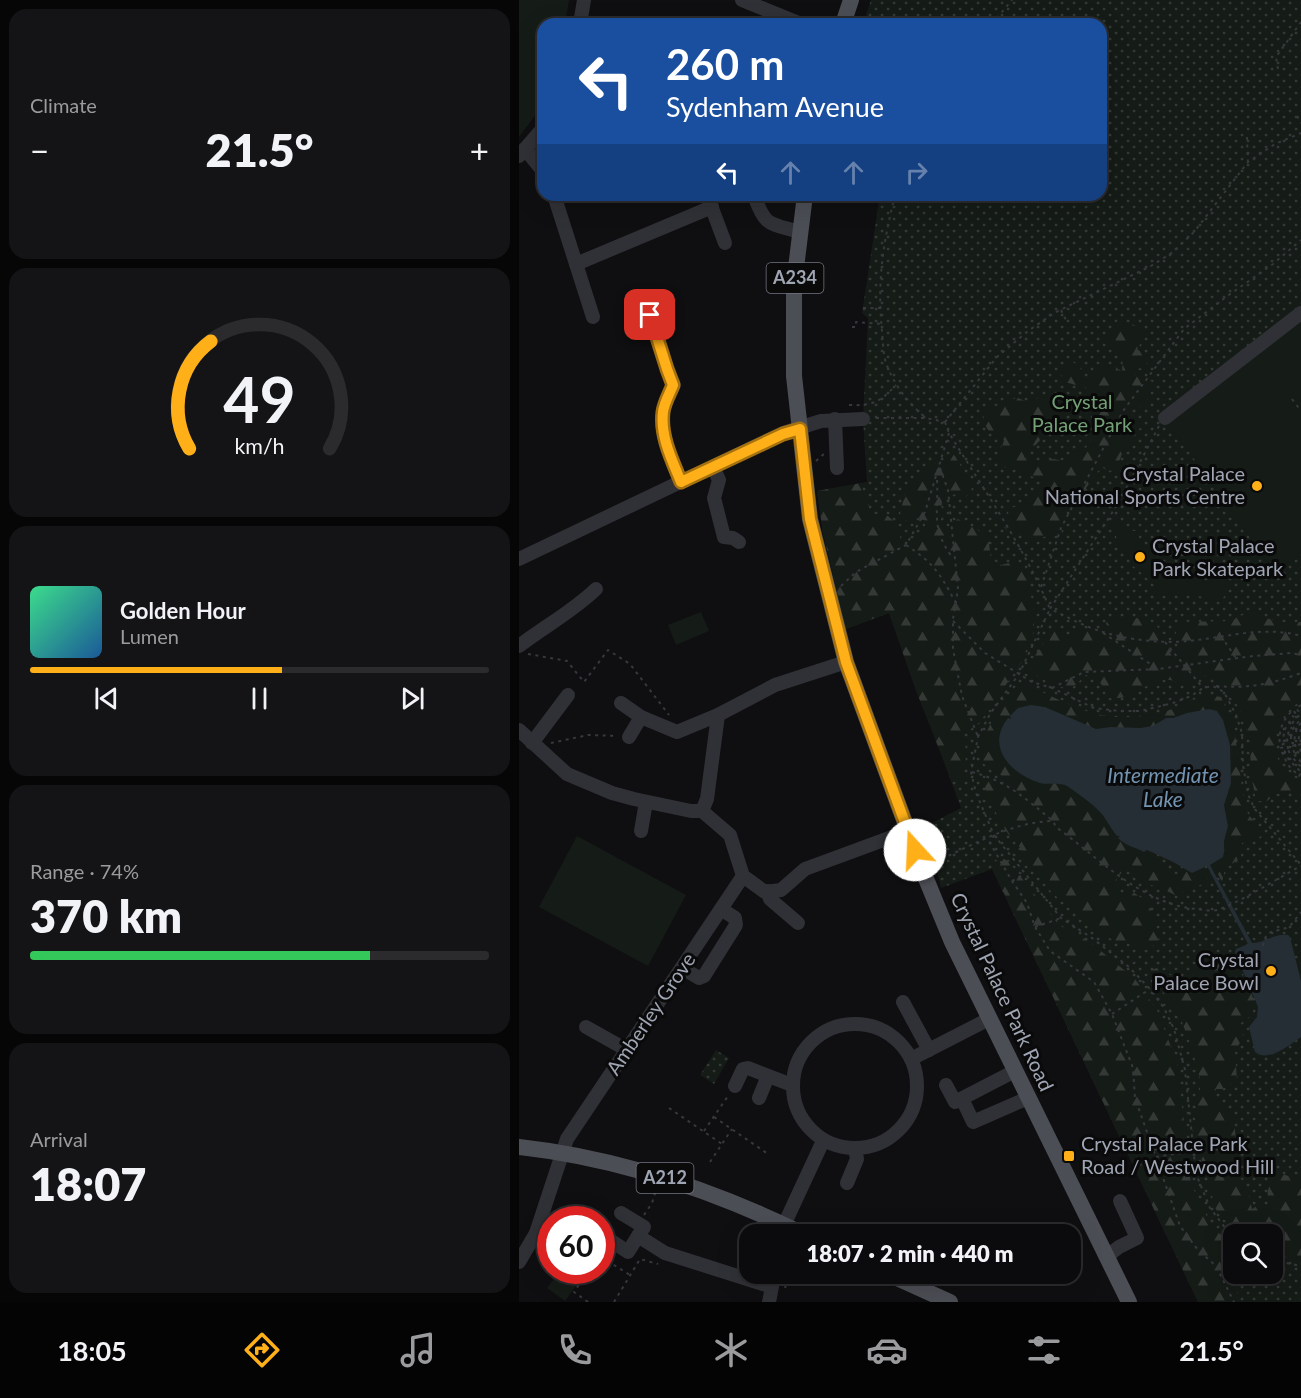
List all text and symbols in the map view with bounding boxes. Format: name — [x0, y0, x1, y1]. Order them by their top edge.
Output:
text: 260 m — [666, 39, 784, 89]
icon: left — [567, 42, 645, 120]
text: Sydenham Avenue — [666, 90, 884, 123]
text: Climate — [30, 93, 97, 117]
text: 21.5° — [206, 123, 313, 177]
text: − — [30, 130, 49, 170]
text: + — [470, 130, 489, 170]
icon: left — [711, 156, 744, 189]
icon: ahead — [774, 156, 807, 189]
icon: ahead — [837, 156, 870, 189]
icon: right — [900, 156, 933, 189]
road number: A234 — [767, 263, 823, 293]
pin — [624, 289, 675, 340]
icon: arrive — [633, 298, 666, 331]
text: 49 — [223, 362, 296, 437]
park label: Crystal Palace Park — [1032, 389, 1133, 436]
text: km/h — [234, 434, 285, 460]
place label: Crystal Palace National Sports Centre — [1045, 461, 1245, 508]
marker: Crystal Palace National Sports Centre — [1250, 479, 1264, 493]
place label: Crystal Palace Park Skatepark — [1152, 533, 1284, 580]
marker: Crystal Palace Park Skatepark — [1133, 550, 1147, 564]
text: Golden Hour — [120, 597, 246, 624]
text: Lumen — [120, 624, 179, 648]
icon: previous — [90, 682, 123, 715]
icon: pause — [243, 682, 276, 715]
icon: next — [396, 682, 429, 715]
water label: Intermediate Lake — [1107, 762, 1219, 811]
position arrow — [883, 818, 947, 882]
text: Range · 74% — [30, 859, 139, 883]
text: 370 km — [30, 889, 182, 943]
street label: Crystal Palace Park Road — [946, 889, 1059, 1095]
place label: Crystal Palace Bowl — [1153, 947, 1259, 994]
street label: Amberley Grove — [601, 948, 700, 1079]
marker: Crystal Palace Bowl — [1264, 964, 1278, 978]
text: Arrival — [30, 1127, 88, 1151]
place label: Crystal Palace Park Road / Westwood Hill — [1081, 1131, 1274, 1178]
marker: Crystal Palace Park Road / Westwood Hill — [1062, 1149, 1076, 1163]
text: 18:07 — [30, 1157, 146, 1211]
road number: A212 — [637, 1163, 693, 1193]
speed limit sign: 60 — [537, 1206, 615, 1284]
map controls — [1223, 1224, 1283, 1284]
button: search — [1223, 1224, 1283, 1284]
text: 18:07 · 2 min · 440 m — [807, 1240, 1013, 1267]
icon: directions — [241, 1329, 283, 1371]
icon: music — [397, 1329, 439, 1371]
icon: phone — [554, 1329, 596, 1371]
icon: climate — [710, 1329, 752, 1371]
icon: car — [866, 1329, 908, 1371]
icon: filters — [1023, 1329, 1065, 1371]
text: 18:05 — [57, 1334, 127, 1367]
text: 21.5° — [1179, 1334, 1244, 1367]

